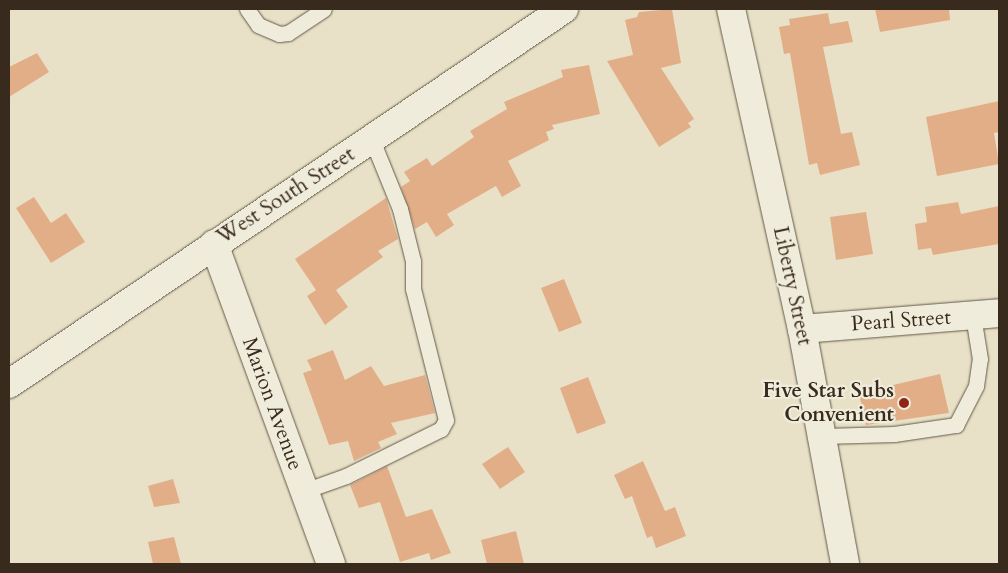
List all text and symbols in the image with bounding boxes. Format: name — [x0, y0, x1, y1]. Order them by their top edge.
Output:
street label: West South Street — [212, 142, 360, 250]
street label: Liberty Street — [767, 224, 817, 348]
street label: Pearl Street — [850, 305, 952, 337]
street label: Marion Avenue — [236, 334, 308, 474]
place label: Five Star Subs Convenient — [763, 378, 894, 428]
marker: Five Star Subs Convenient — [898, 397, 910, 409]

